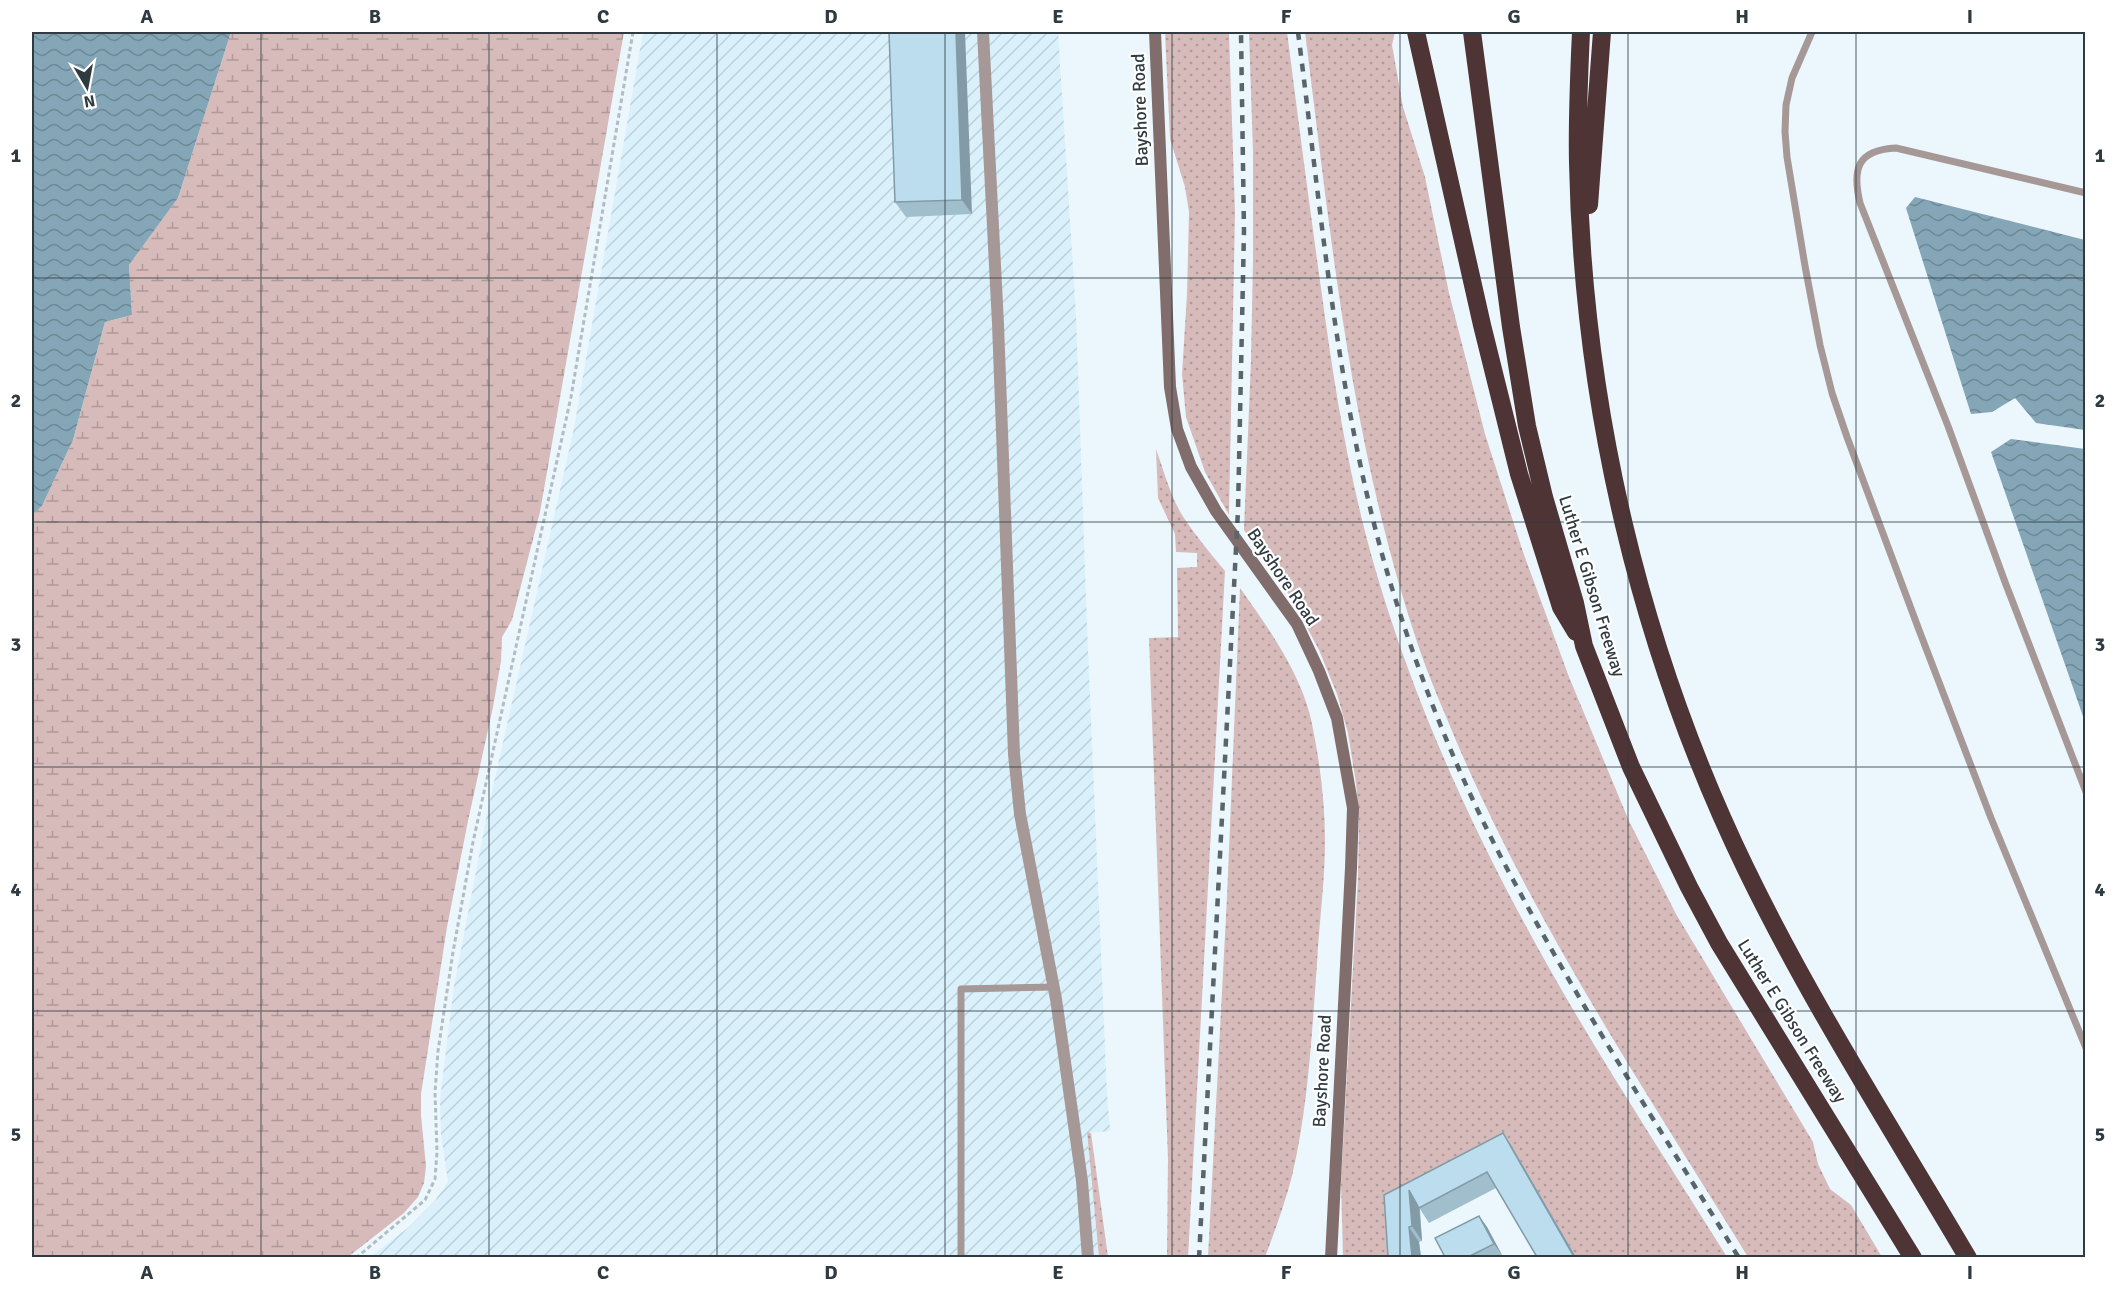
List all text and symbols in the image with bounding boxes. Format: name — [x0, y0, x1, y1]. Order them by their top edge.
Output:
text: A — [141, 4, 154, 29]
text: B — [369, 4, 381, 29]
text: C — [597, 4, 609, 29]
text: D — [824, 4, 838, 29]
text: E — [1052, 4, 1064, 29]
text: F — [1281, 4, 1292, 29]
text: G — [1507, 4, 1521, 29]
text: H — [1735, 4, 1749, 29]
text: I — [1967, 4, 1973, 29]
street label: Bayshore Road — [1127, 53, 1153, 167]
north arrow — [57, 57, 117, 117]
text: N — [82, 90, 97, 112]
text: 1 — [11, 143, 22, 168]
text: 1 — [2095, 143, 2106, 168]
text: 2 — [11, 388, 21, 413]
text: 2 — [2095, 388, 2105, 413]
street label: Luther E Gibson Freeway — [1554, 493, 1630, 680]
street label: Bayshore Road — [1242, 524, 1324, 630]
text: 3 — [11, 632, 21, 657]
text: 3 — [2095, 632, 2105, 657]
text: 4 — [11, 877, 22, 902]
text: 4 — [2095, 877, 2106, 902]
street label: Luther E Gibson Freeway — [1733, 935, 1852, 1107]
street label: Bayshore Road — [1308, 1014, 1336, 1128]
text: 5 — [11, 1122, 21, 1147]
text: 5 — [2095, 1122, 2105, 1147]
text: A — [141, 1260, 154, 1285]
text: B — [369, 1260, 381, 1285]
text: C — [597, 1260, 609, 1285]
text: D — [824, 1260, 838, 1285]
text: E — [1052, 1260, 1064, 1285]
text: F — [1281, 1260, 1292, 1285]
text: G — [1507, 1260, 1521, 1285]
text: H — [1735, 1260, 1749, 1285]
text: I — [1967, 1260, 1973, 1285]

